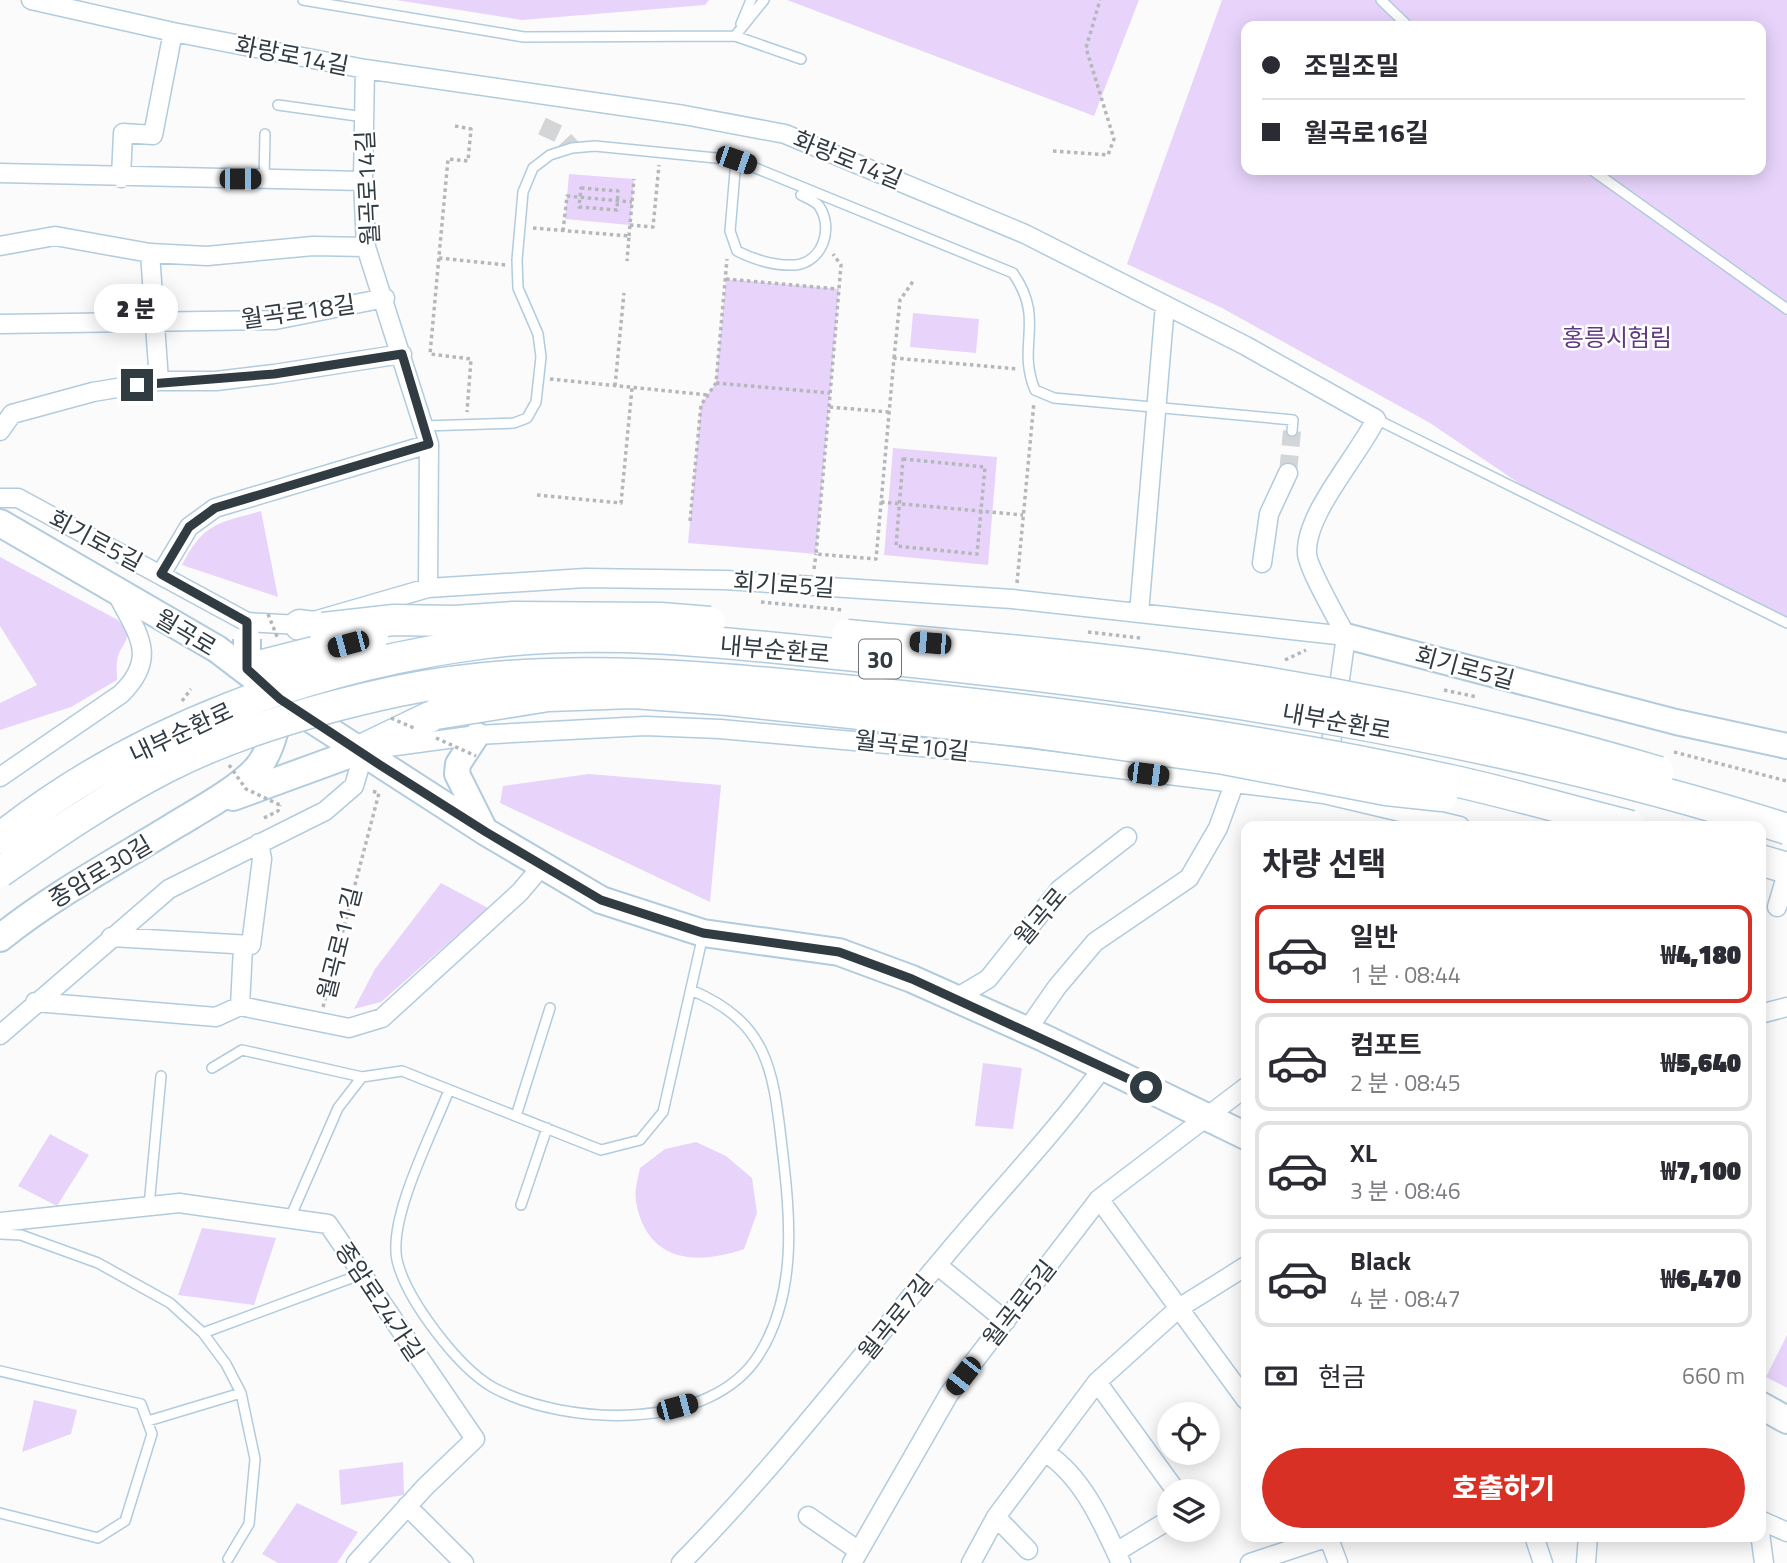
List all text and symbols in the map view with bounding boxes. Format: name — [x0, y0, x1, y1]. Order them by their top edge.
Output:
street label: 화랑로14길 — [232, 26, 352, 84]
text: 조밀조밀 — [1304, 46, 1400, 85]
text: 월곡로16길 — [1304, 113, 1429, 152]
street label: 화랑로14길 — [788, 121, 908, 197]
street label: 월곡로14길 — [346, 130, 388, 246]
car — [713, 143, 760, 177]
car — [220, 169, 262, 190]
callout: 2 분 — [95, 284, 179, 332]
street label: 월곡로18길 — [238, 285, 358, 337]
text: 2 분 — [117, 291, 155, 326]
park label: 홍릉시험림 — [1562, 319, 1672, 355]
route end — [121, 369, 153, 401]
street label: 회기로5길 — [43, 500, 149, 580]
street label: 회기로5길 — [732, 562, 836, 606]
street label: 월곡로 — [148, 600, 224, 664]
street label: 내부순환로 — [718, 626, 832, 672]
car — [325, 628, 372, 660]
car — [909, 631, 952, 655]
street label: 회기로5길 — [1411, 636, 1519, 698]
road number: 30 — [859, 639, 901, 678]
street label: 내부순환로 — [123, 692, 239, 772]
street label: 내부순환로 — [1280, 694, 1394, 748]
street label: 월곡로10길 — [853, 721, 971, 769]
car — [1126, 761, 1171, 787]
street label: 종암로30길 — [41, 826, 159, 916]
text: 차량 선택 — [1262, 839, 1387, 887]
street label: 월곡로 — [1005, 879, 1075, 953]
street label: 월곡로11길 — [308, 883, 370, 1003]
text: 일반 — [1350, 917, 1398, 956]
icon: car — [1266, 923, 1329, 986]
text: ₩4,180 — [1661, 935, 1741, 974]
text: 1 분 · 08:44 — [1350, 957, 1461, 992]
text: 컴포트 — [1350, 1025, 1422, 1064]
icon: car — [1266, 1031, 1329, 1094]
text: ₩5,640 — [1661, 1043, 1741, 1082]
text: 2 분 · 08:45 — [1350, 1065, 1461, 1100]
route start — [1130, 1071, 1162, 1103]
text: XL — [1350, 1133, 1377, 1172]
icon: car — [1266, 1139, 1329, 1202]
text: ₩7,100 — [1661, 1151, 1741, 1190]
text: 3 분 · 08:46 — [1350, 1173, 1461, 1208]
street label: 종암로24가길 — [327, 1234, 433, 1368]
text: Black — [1350, 1241, 1411, 1280]
icon: car — [1266, 1247, 1329, 1310]
street label: 월곡로5길 — [973, 1252, 1065, 1354]
text: ₩6,470 — [1661, 1259, 1741, 1298]
street label: 월곡로7길 — [849, 1266, 941, 1368]
text: 4 분 · 08:47 — [1350, 1281, 1461, 1316]
car — [942, 1353, 985, 1399]
icon: cash — [1262, 1357, 1300, 1395]
text: 현금 — [1318, 1357, 1366, 1396]
text: 660 m — [1682, 1358, 1745, 1393]
car — [654, 1391, 701, 1423]
map controls — [1157, 1402, 1220, 1542]
button: locate — [1157, 1402, 1220, 1465]
button: 호출하기 — [1262, 1448, 1745, 1528]
button: layers — [1157, 1479, 1220, 1542]

